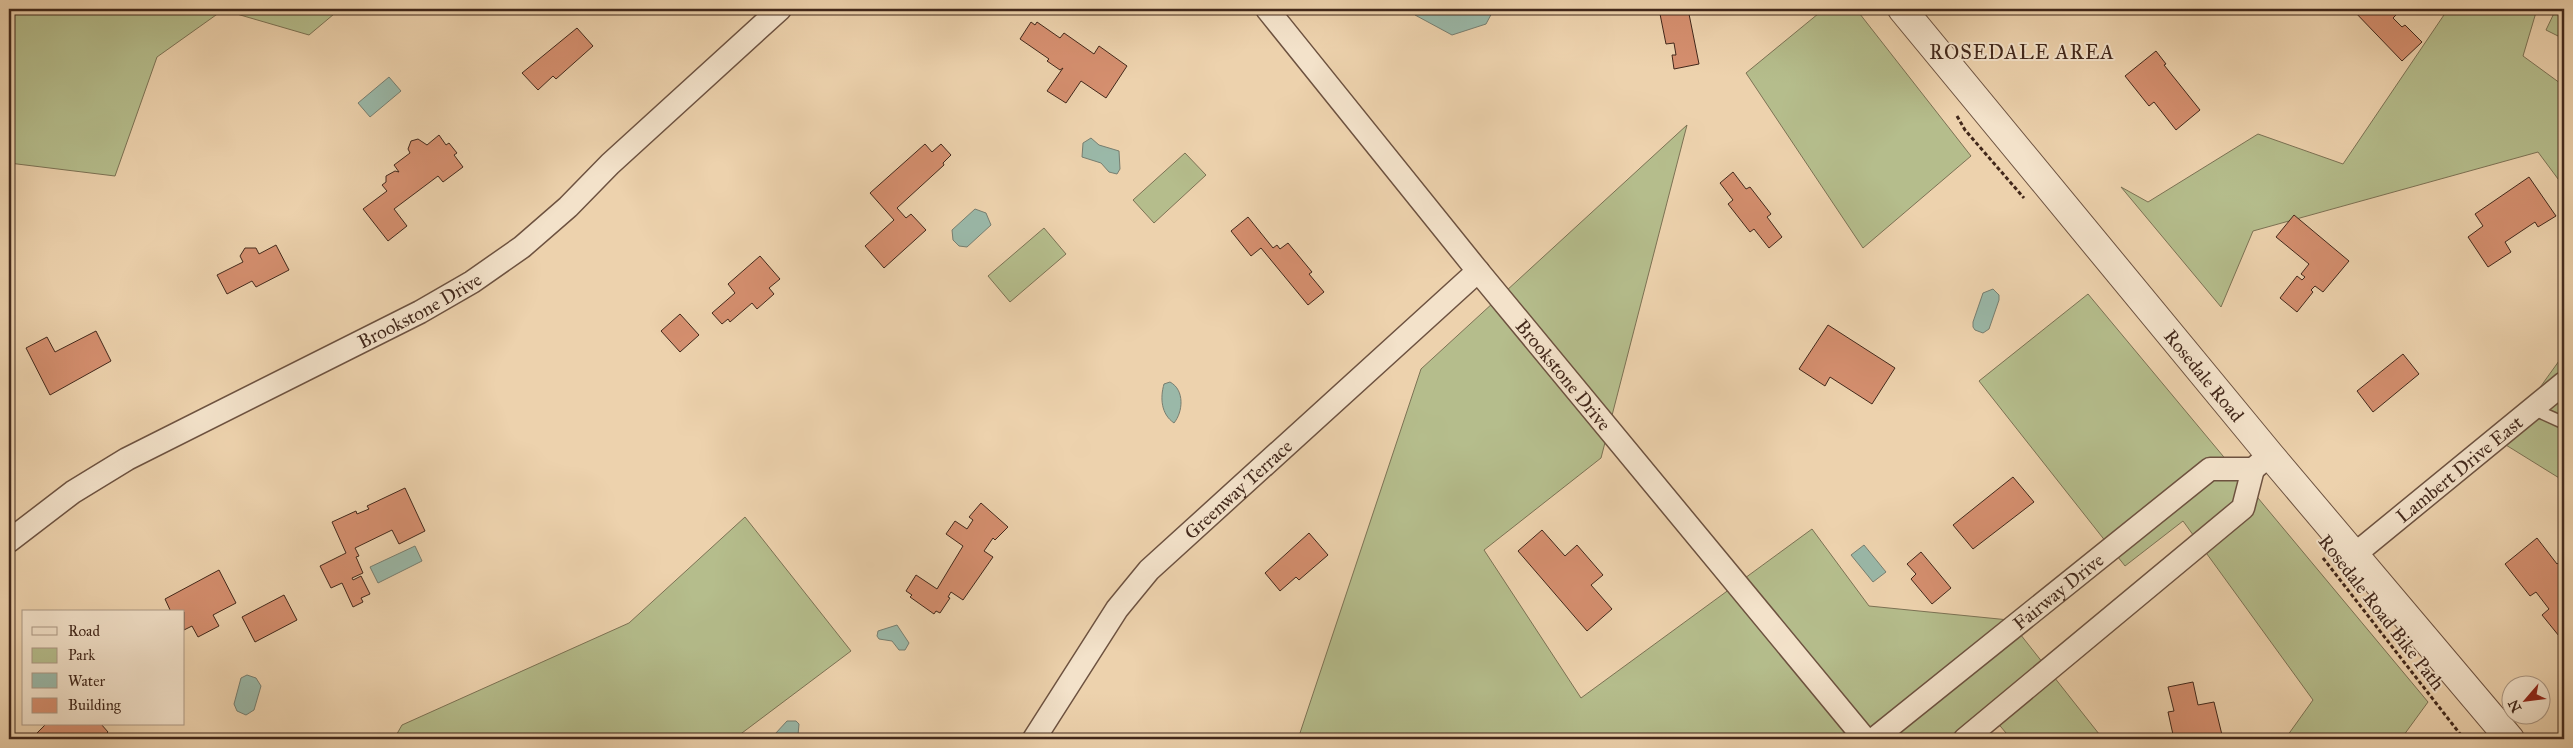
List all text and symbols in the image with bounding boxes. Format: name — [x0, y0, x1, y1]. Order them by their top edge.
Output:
district label: ROSEDALE AREA — [1929, 40, 2115, 64]
street label: Brookstone Drive — [354, 268, 486, 353]
street label: Brookstone Drive — [1511, 315, 1616, 435]
street label: Rosedale Road — [2159, 325, 2249, 427]
street label: Lambert Drive East — [2392, 411, 2528, 528]
street label: Greenway Terrace — [1180, 435, 1297, 544]
street label: Rosedale Road Bike Path — [2314, 530, 2450, 695]
street label: Fairway Drive — [2008, 548, 2108, 635]
legend — [22, 610, 185, 726]
text: Road — [68, 622, 100, 640]
text: Park — [68, 646, 95, 664]
text: Water — [68, 672, 105, 690]
north arrow — [2500, 676, 2550, 726]
text: Building — [68, 696, 122, 714]
text: N — [2505, 697, 2525, 715]

